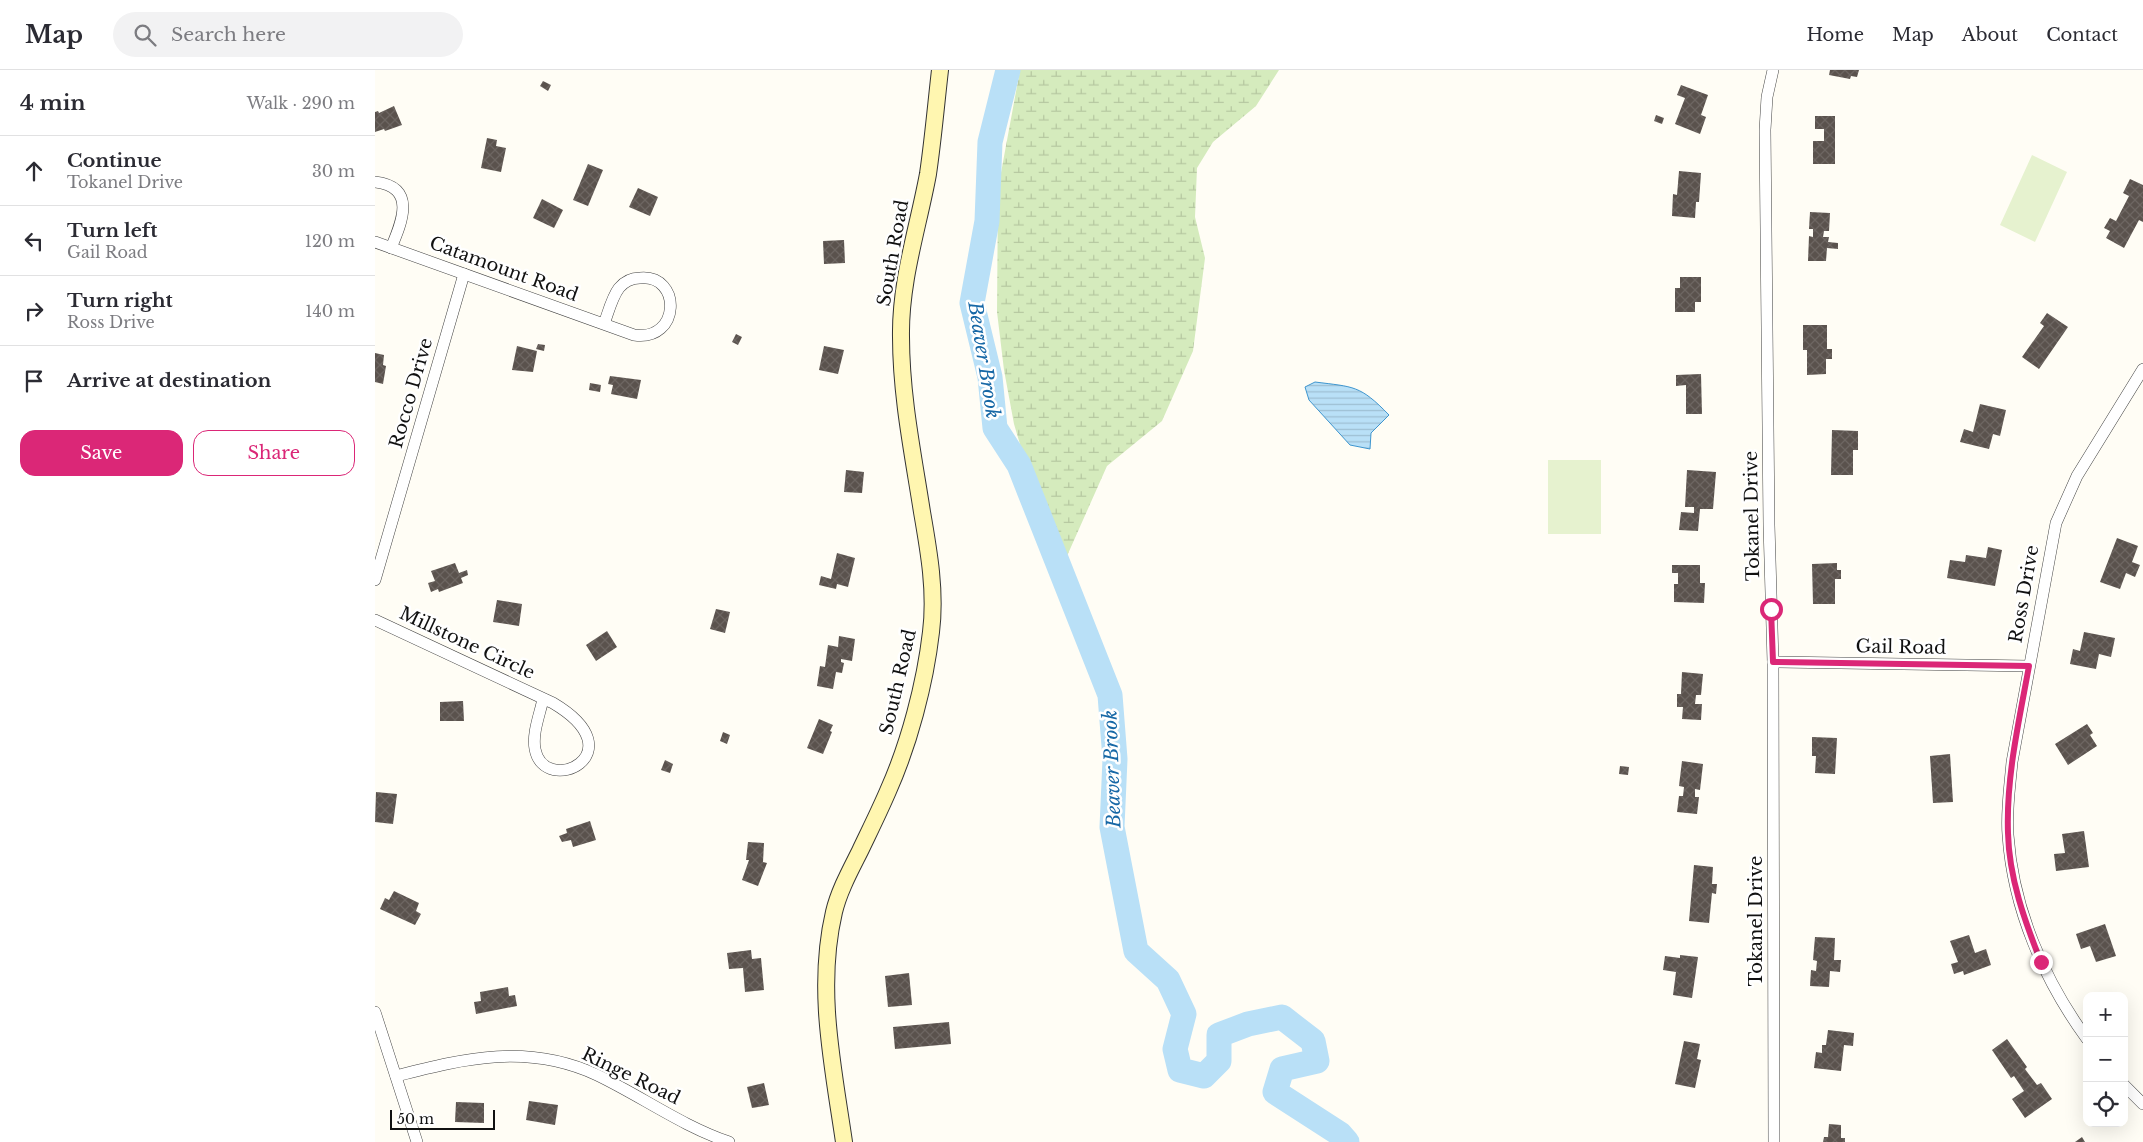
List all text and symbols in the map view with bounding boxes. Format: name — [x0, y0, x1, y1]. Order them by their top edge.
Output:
search box — [113, 12, 463, 57]
text: Map — [25, 20, 83, 49]
icon: search — [131, 21, 159, 49]
text: Search here — [171, 23, 286, 46]
text: Home — [1806, 24, 1864, 46]
text: Map — [1892, 24, 1934, 46]
text: About — [1962, 24, 2018, 46]
text: Contact — [2046, 24, 2118, 46]
text: 4 min — [20, 90, 86, 116]
text: Walk · 290 m — [247, 93, 355, 113]
text: Continue — [67, 149, 162, 172]
icon: ahead — [20, 157, 48, 185]
text: 30 m — [312, 161, 355, 181]
text: Tokanel Drive — [67, 172, 183, 192]
street label: South Road — [873, 198, 913, 308]
text: Turn left — [67, 219, 158, 242]
icon: left — [20, 227, 48, 255]
text: 120 m — [305, 231, 355, 251]
street label: Catamount Road — [427, 232, 581, 306]
text: Gail Road — [67, 242, 148, 262]
text: Turn right — [67, 289, 173, 312]
icon: right — [20, 297, 48, 325]
water label: Beaver Brook — [963, 299, 1005, 420]
text: 140 m — [305, 301, 355, 321]
text: Ross Drive — [67, 312, 155, 332]
street label: Rocco Drive — [385, 335, 437, 451]
icon: arrive — [20, 367, 48, 395]
text: Arrive at destination — [67, 369, 271, 392]
button: Save — [20, 430, 183, 476]
button: Share — [193, 430, 355, 476]
street label: Tokanel Drive — [1740, 451, 1764, 581]
street label: Ross Drive — [2005, 543, 2043, 645]
route start — [1760, 598, 1783, 621]
street label: Millstone Circle — [396, 602, 538, 684]
street label: South Road — [875, 627, 921, 737]
street label: Gail Road — [1855, 635, 1947, 659]
water label: Beaver Brook — [1098, 710, 1126, 829]
street label: Tokanel Drive — [1745, 856, 1767, 986]
route end — [2030, 951, 2053, 974]
map controls — [2083, 992, 2128, 1127]
button: + — [2083, 992, 2128, 1037]
button: − — [2083, 1037, 2128, 1082]
street label: Ringe Road — [578, 1043, 684, 1109]
button: locate — [2083, 1082, 2128, 1127]
scale bar — [390, 1107, 495, 1130]
text: 50 m — [397, 1110, 434, 1128]

